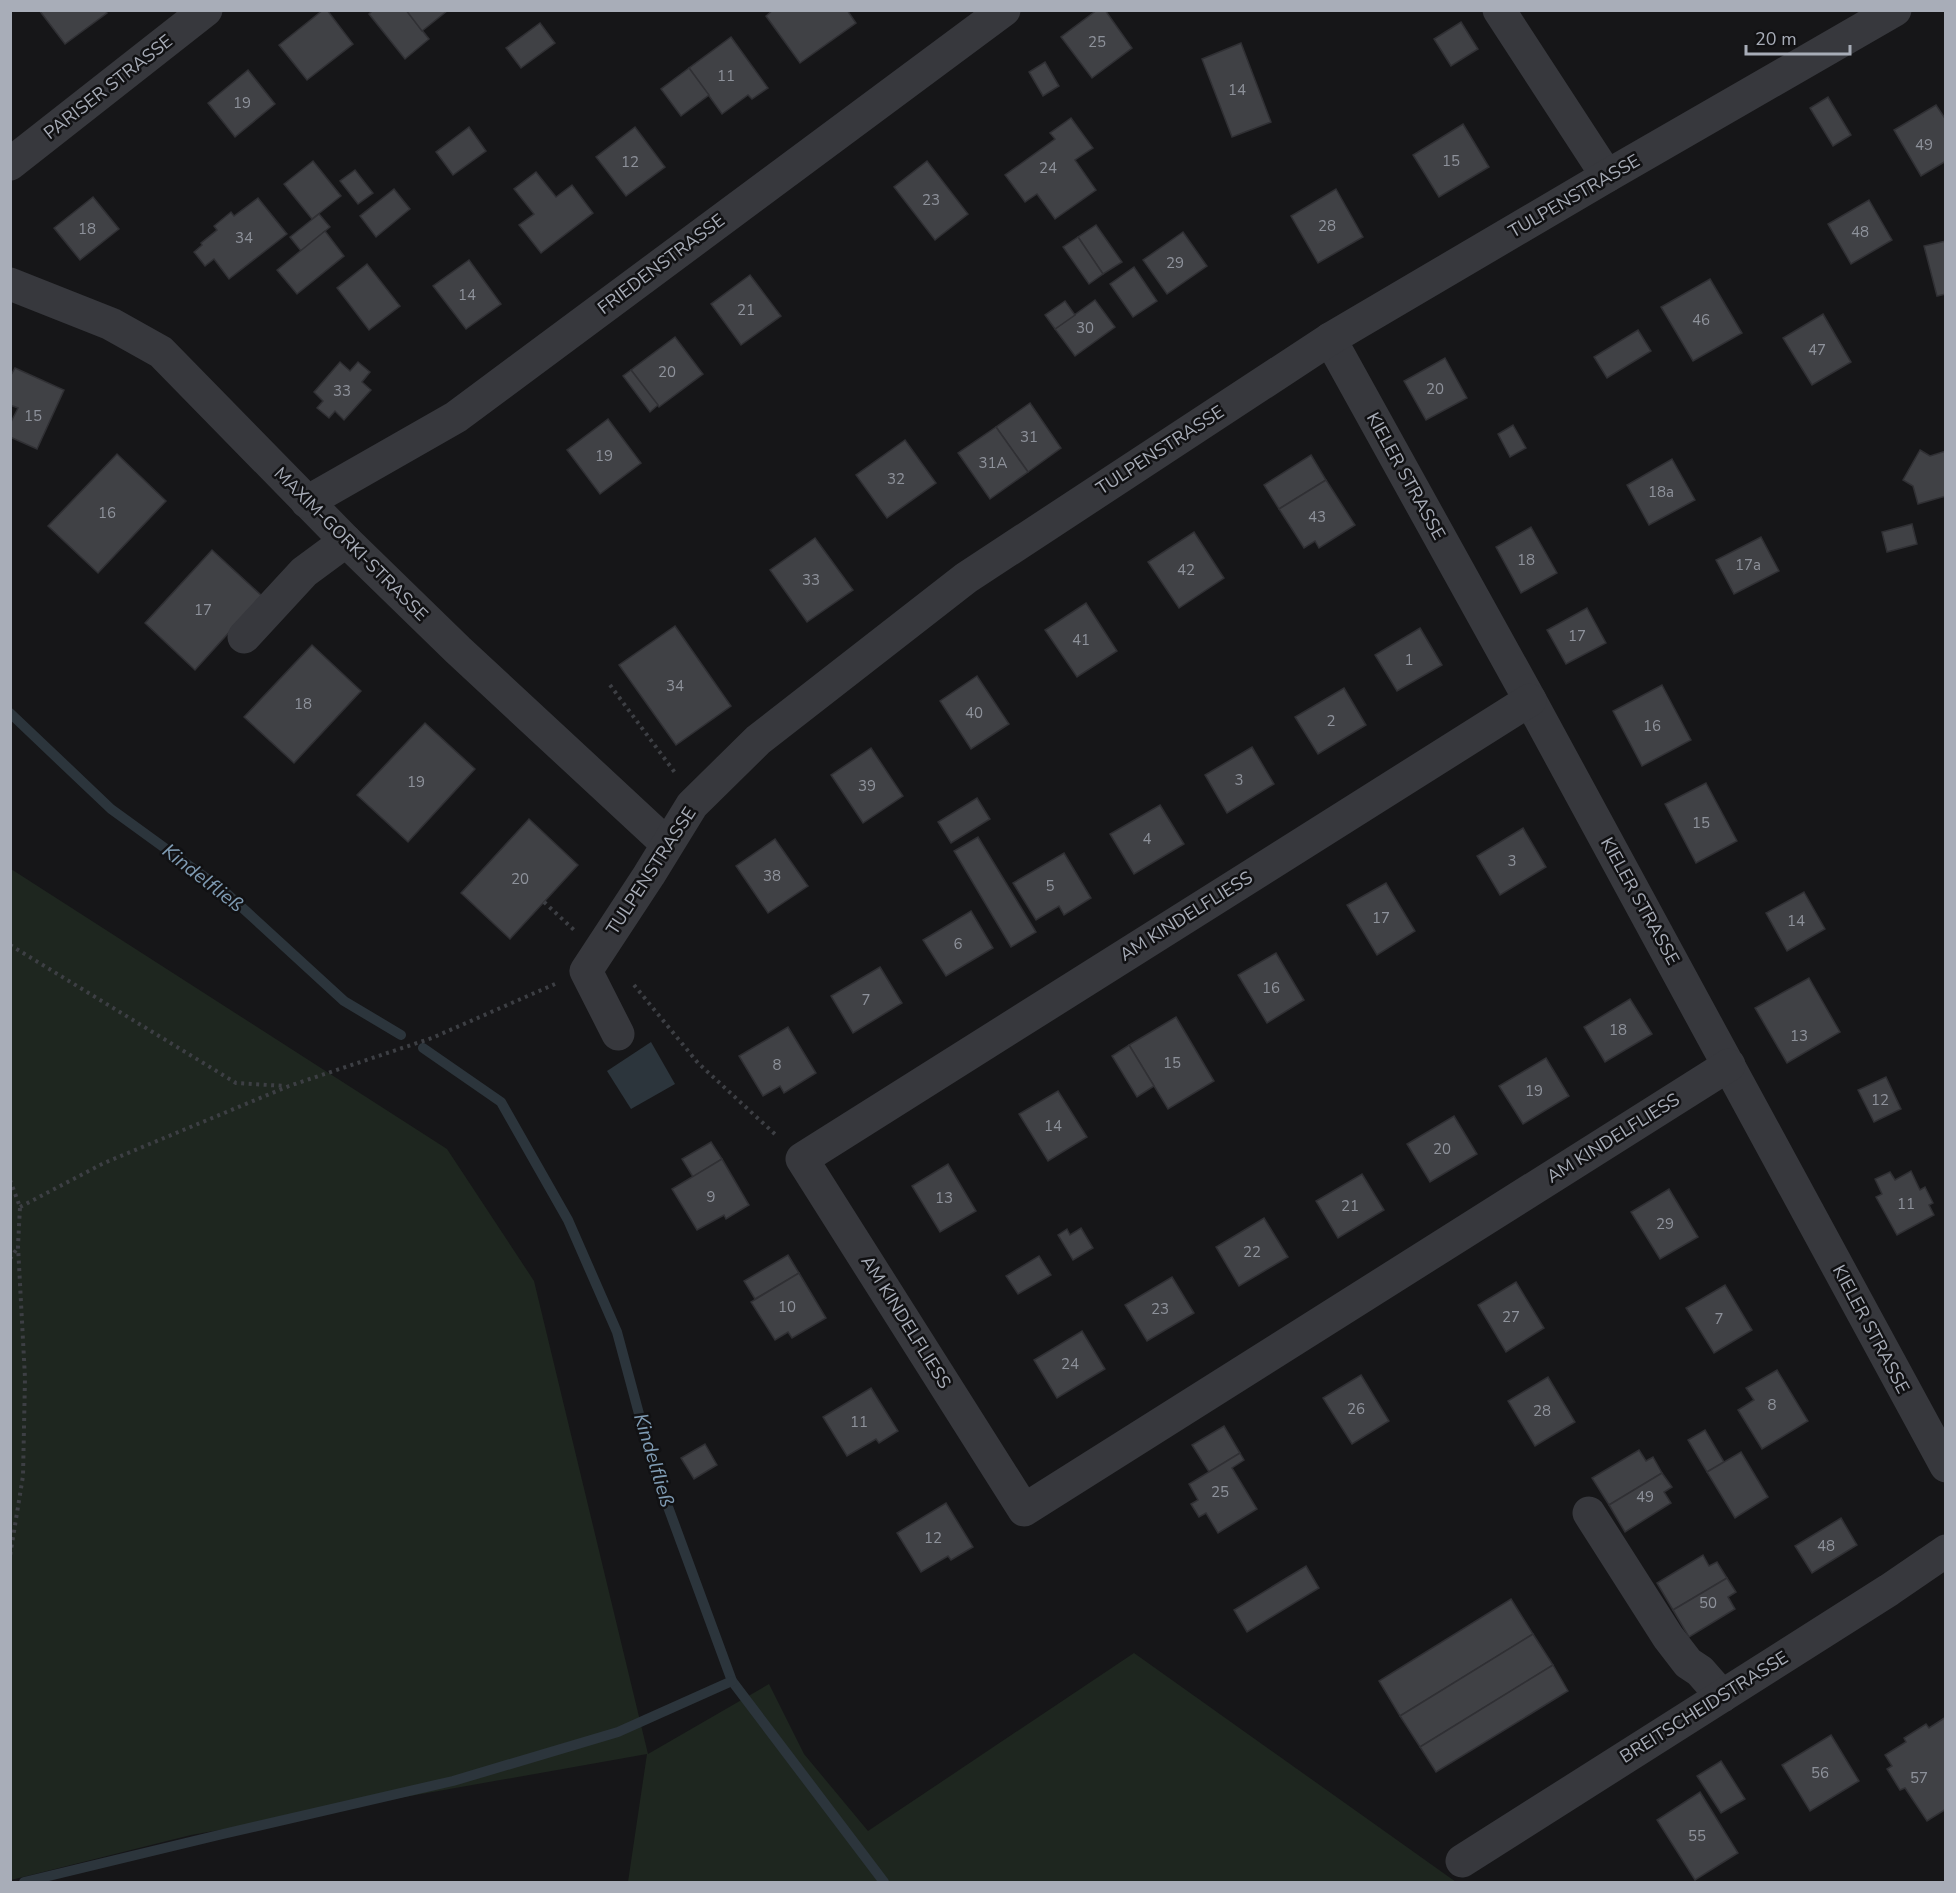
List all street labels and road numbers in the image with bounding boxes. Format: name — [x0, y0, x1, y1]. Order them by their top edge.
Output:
street label: PARISER STRASSE — [39, 29, 177, 145]
street label: TULPENSTRASSE — [1504, 149, 1644, 243]
street label: FRIEDENSTRASSE — [593, 208, 729, 320]
street label: TULPENSTRASSE — [1091, 400, 1229, 500]
street label: KIELER STRASSE — [1361, 408, 1451, 544]
street label: MAXIM-GORKI-STRASSE — [269, 462, 433, 626]
street label: TULPENSTRASSE — [601, 802, 701, 940]
street label: KIELER STRASSE — [1595, 833, 1685, 969]
street label: AM KINDELFLIESS — [1115, 865, 1257, 967]
street label: AM KINDELFLIESS — [1542, 1087, 1684, 1189]
street label: AM KINDELFLIESS — [855, 1251, 957, 1393]
street label: KIELER STRASSE — [1827, 1260, 1915, 1398]
street label: BREITSCHEIDSTRASSE — [1615, 1645, 1793, 1769]

